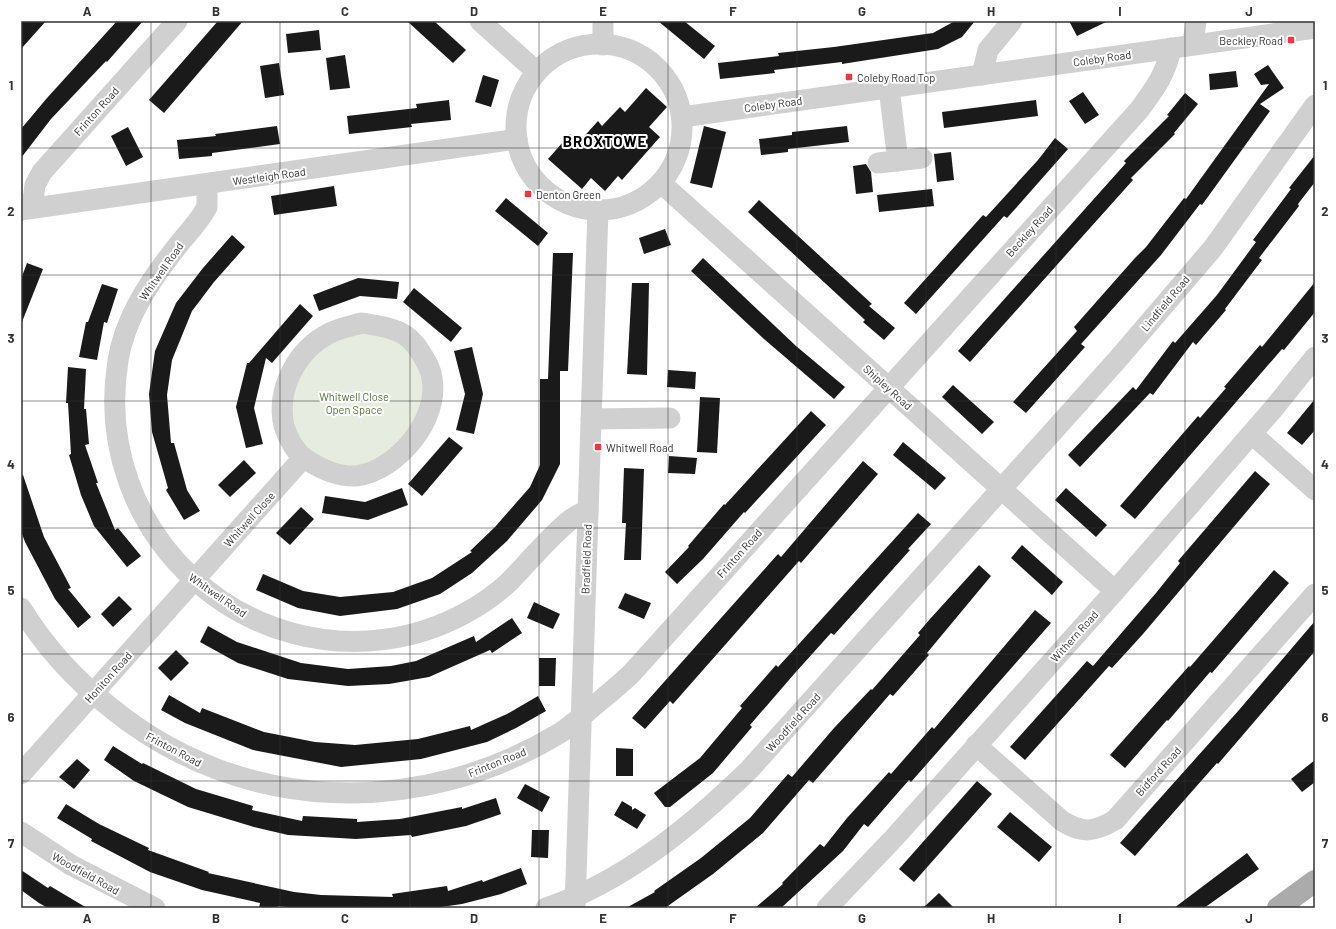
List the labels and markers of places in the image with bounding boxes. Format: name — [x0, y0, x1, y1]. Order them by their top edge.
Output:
place label: Beckley Road — [1219, 34, 1283, 47]
marker: Beckley Road — [1286, 35, 1296, 45]
place label: Coleby Road Top — [857, 71, 935, 84]
marker: Coleby Road Top — [844, 72, 854, 82]
place label: Denton Green — [536, 188, 601, 201]
marker: Denton Green — [523, 189, 533, 199]
place label: Whitwell Road — [606, 441, 674, 454]
marker: Whitwell Road — [593, 442, 603, 452]

